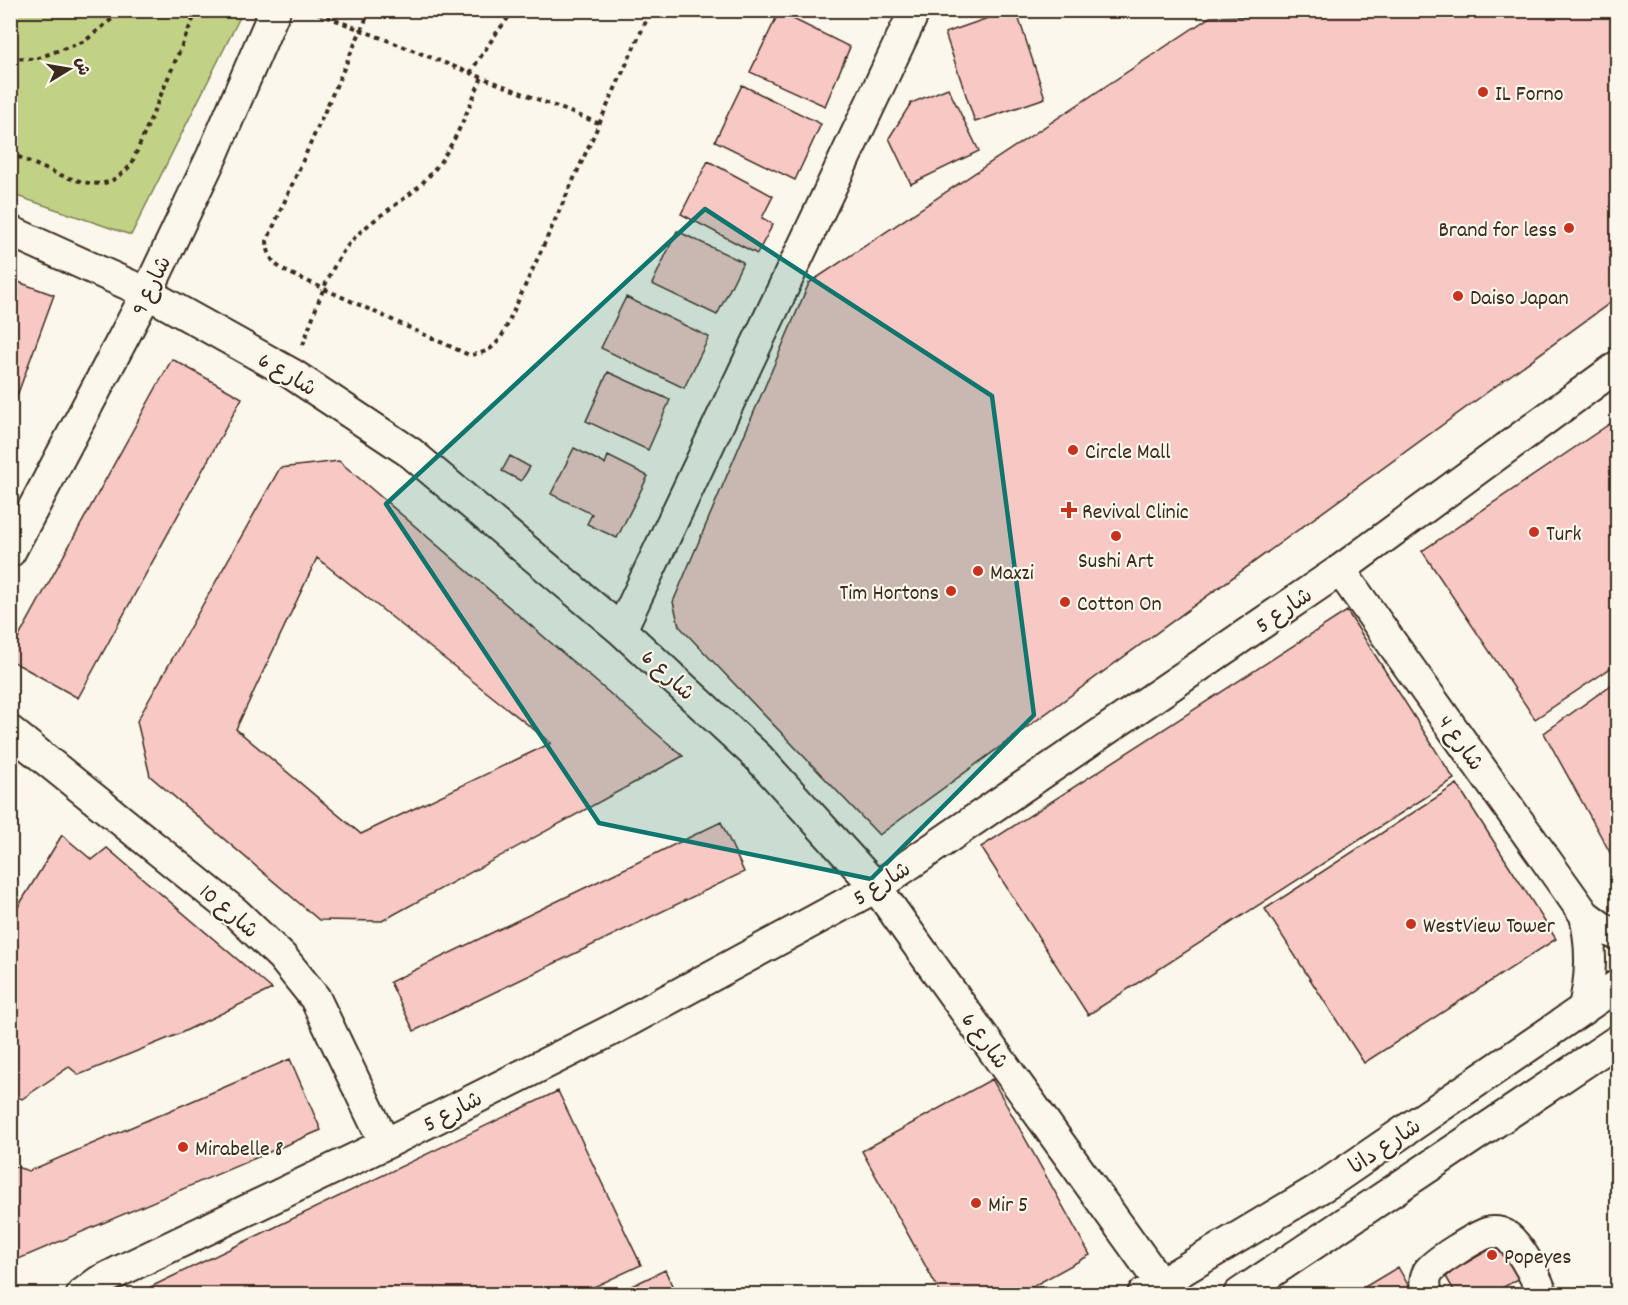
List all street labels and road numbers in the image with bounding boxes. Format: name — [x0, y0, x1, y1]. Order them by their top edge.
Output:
street label: شارع 9 — [125, 252, 181, 322]
street label: شارع 6 — [251, 346, 321, 406]
street label: شارع 5 — [1250, 581, 1320, 642]
street label: شارع 6 — [633, 644, 700, 710]
street label: شارع 4 — [1429, 710, 1490, 778]
street label: شارع 5 — [848, 855, 918, 915]
street label: شارع 10 — [191, 878, 264, 947]
street label: شارع 6 — [952, 1007, 1014, 1077]
street label: شارع 5 — [419, 1085, 489, 1141]
street label: شارع دانا — [1344, 1112, 1428, 1183]

